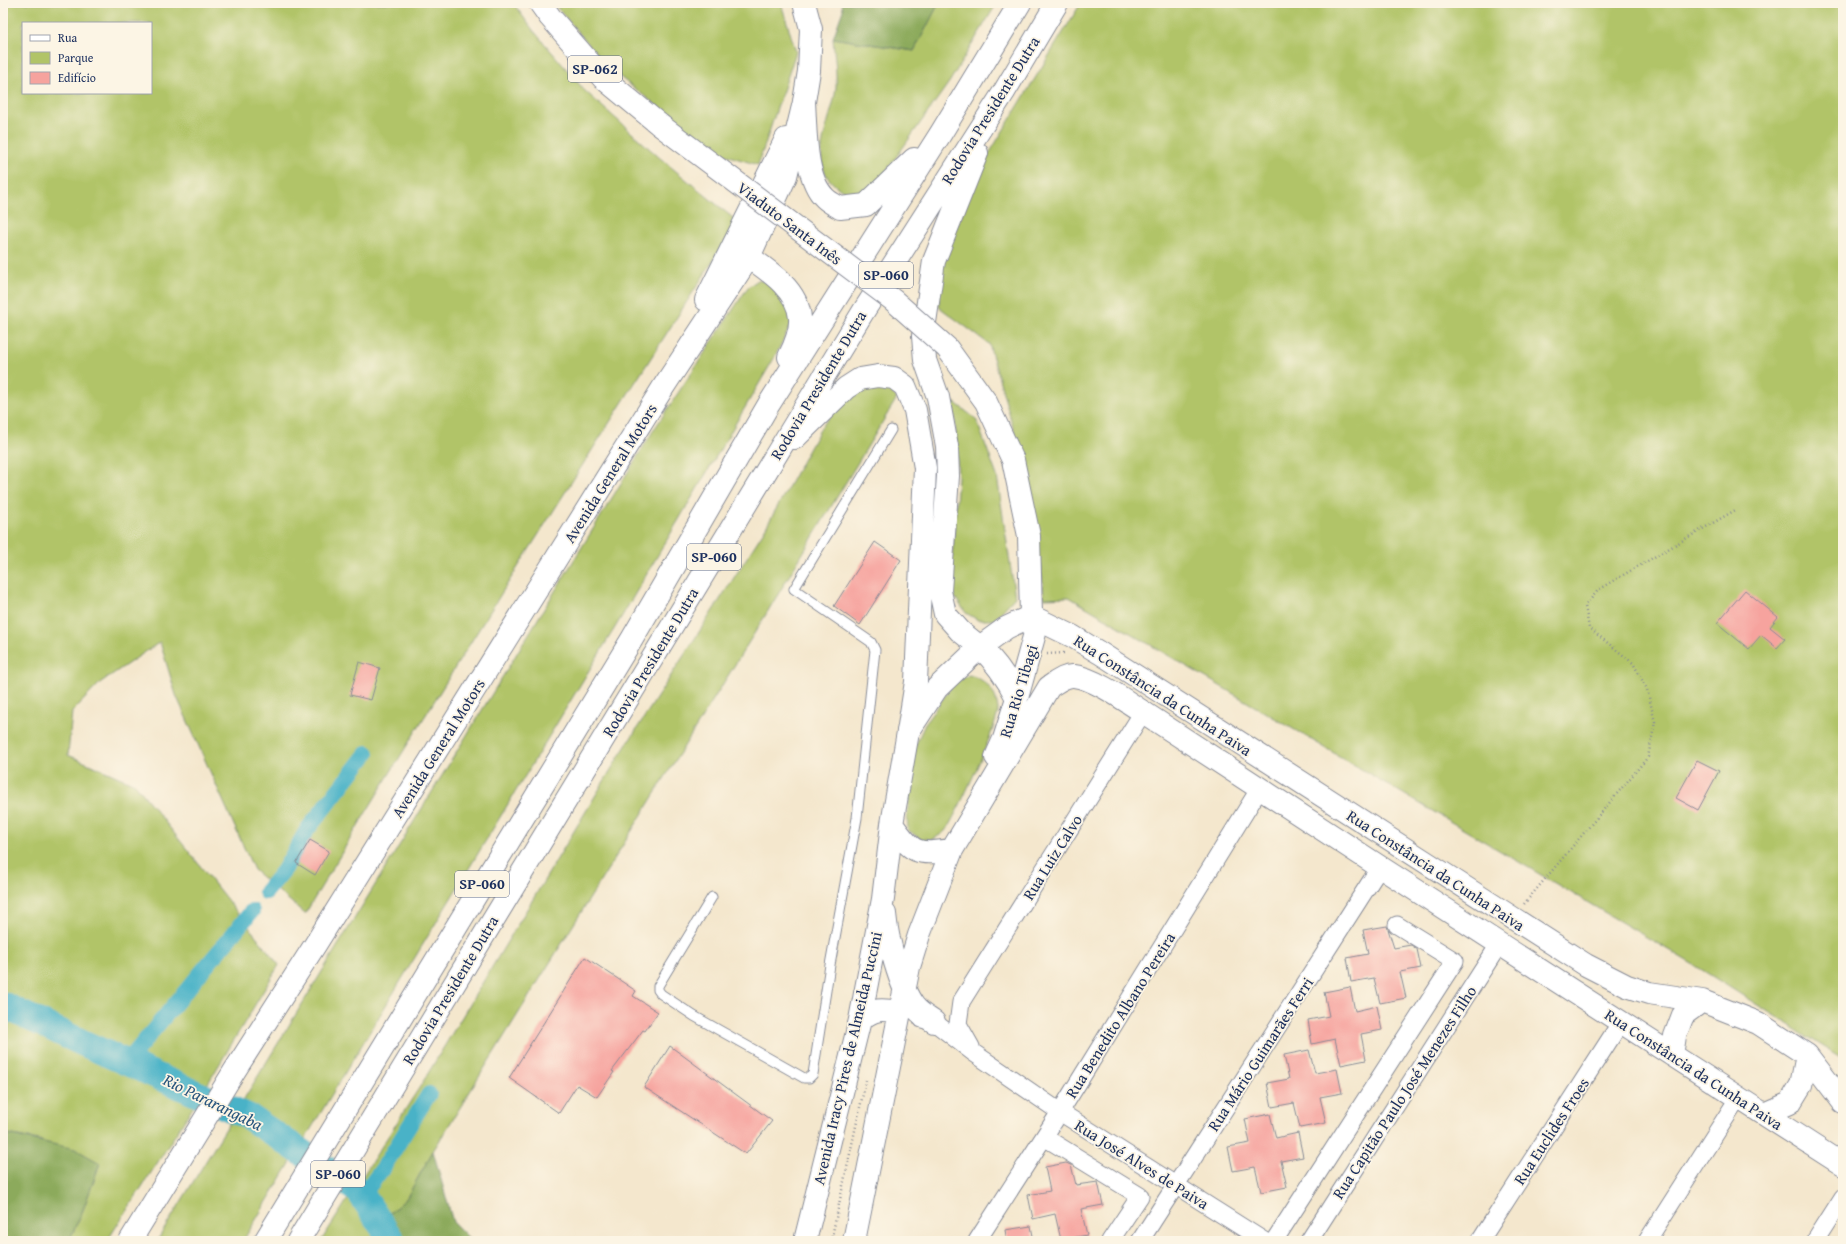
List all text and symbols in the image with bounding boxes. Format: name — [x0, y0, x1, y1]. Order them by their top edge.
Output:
legend — [22, 22, 152, 94]
text: Rua — [58, 29, 77, 46]
street label: Rodovia Presidente Dutra — [935, 31, 1046, 189]
text: Parque — [58, 49, 94, 66]
road number: SP-062 — [568, 56, 622, 82]
text: Edifício — [58, 69, 96, 86]
street label: Viaduto Santa Inês — [732, 176, 848, 270]
road number: SP-060 — [859, 262, 913, 288]
street label: Rodovia Presidente Dutra — [764, 305, 872, 464]
street label: Avenida General Motors — [557, 399, 663, 547]
road number: SP-060 — [687, 544, 741, 570]
street label: Rodovia Presidente Dutra — [596, 582, 704, 741]
street label: Rua Constância da Cunha Paiva — [1069, 628, 1257, 762]
street label: Rua Rio Tibagi — [992, 641, 1044, 740]
street label: Avenida General Motors — [385, 674, 491, 822]
street label: Rua Constância da Cunha Paiva — [1342, 803, 1530, 937]
street label: Rua Luiz Calvo — [1016, 810, 1088, 904]
road number: SP-060 — [455, 871, 509, 897]
street label: Rodovia Presidente Dutra — [396, 910, 504, 1069]
street label: Rua Benedito Albano Pereira — [1059, 927, 1181, 1103]
street label: Avenida Iracy Pires de Almeida Puccini — [806, 928, 888, 1187]
street label: Rua Mário Guimarães Ferri — [1201, 972, 1319, 1136]
street label: Rua Capitão Paulo José Menezes Filho — [1326, 981, 1482, 1203]
street label: Rua Constância da Cunha Paiva — [1600, 1002, 1788, 1136]
water label: Rio Pararangaba — [158, 1066, 267, 1136]
street label: Rua Euclides Froes — [1507, 1073, 1595, 1189]
street label: Rua José Alves de Paiva — [1070, 1113, 1214, 1215]
road number: SP-060 — [311, 1161, 365, 1187]

